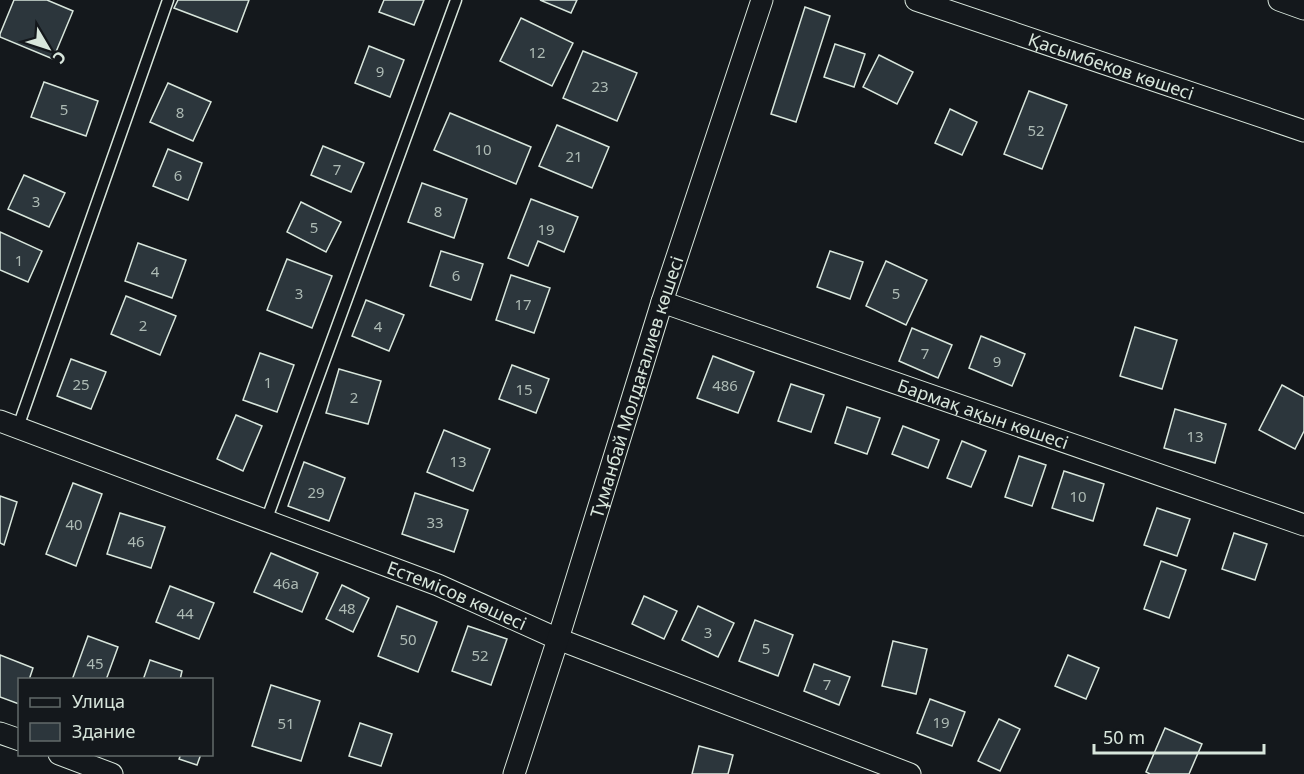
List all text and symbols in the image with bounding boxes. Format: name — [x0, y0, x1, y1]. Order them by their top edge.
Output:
north arrow — [18, 18, 78, 78]
street label: Қасымбеков көшесі — [1025, 27, 1197, 105]
house number: 12 — [528, 42, 546, 62]
text: С — [48, 47, 71, 68]
house number: 9 — [376, 61, 384, 81]
house number: 23 — [591, 76, 609, 96]
house number: 5 — [60, 99, 68, 119]
house number: 8 — [176, 102, 184, 122]
house number: 52 — [1027, 120, 1045, 140]
house number: 10 — [474, 139, 492, 159]
house number: 21 — [565, 146, 583, 166]
house number: 7 — [333, 159, 341, 179]
house number: 6 — [174, 165, 182, 185]
house number: 3 — [32, 191, 40, 211]
house number: 8 — [434, 201, 442, 221]
house number: 5 — [310, 217, 318, 237]
house number: 19 — [537, 219, 555, 239]
house number: 1 — [15, 250, 23, 270]
street label: Тұманбай Молдағалиев көшесі — [584, 253, 688, 521]
house number: 4 — [151, 261, 160, 281]
house number: 6 — [452, 265, 460, 285]
house number: 3 — [295, 283, 303, 303]
house number: 5 — [892, 283, 900, 303]
house number: 17 — [514, 294, 532, 314]
house number: 2 — [139, 315, 147, 335]
house number: 4 — [374, 316, 383, 336]
house number: 7 — [921, 343, 929, 363]
house number: 9 — [993, 351, 1001, 371]
house number: 1 — [264, 372, 272, 392]
street label: Бармақ ақын көшесі — [894, 373, 1072, 454]
house number: 25 — [72, 374, 90, 394]
house number: 486 — [712, 375, 738, 395]
house number: 15 — [515, 379, 533, 399]
house number: 2 — [350, 387, 358, 407]
house number: 13 — [1186, 426, 1204, 446]
house number: 13 — [449, 451, 467, 471]
house number: 29 — [307, 482, 325, 502]
house number: 10 — [1069, 486, 1087, 506]
house number: 33 — [426, 512, 444, 532]
house number: 40 — [65, 514, 83, 534]
house number: 46 — [127, 531, 145, 551]
street label: Естемісов көшесі — [384, 555, 530, 635]
house number: 46а — [273, 573, 299, 593]
house number: 48 — [338, 598, 356, 618]
house number: 44 — [176, 603, 194, 623]
house number: 3 — [704, 622, 712, 642]
house number: 50 — [399, 629, 417, 649]
house number: 5 — [762, 638, 770, 658]
house number: 52 — [471, 645, 489, 665]
house number: 45 — [86, 653, 104, 673]
house number: 7 — [823, 674, 831, 694]
legend — [18, 678, 213, 756]
text: Улица — [72, 689, 125, 713]
house number: 19 — [932, 712, 950, 732]
house number: 51 — [277, 713, 295, 733]
scale bar — [1094, 717, 1264, 755]
text: Здание — [72, 719, 136, 743]
text: 50 m — [1103, 725, 1145, 749]

